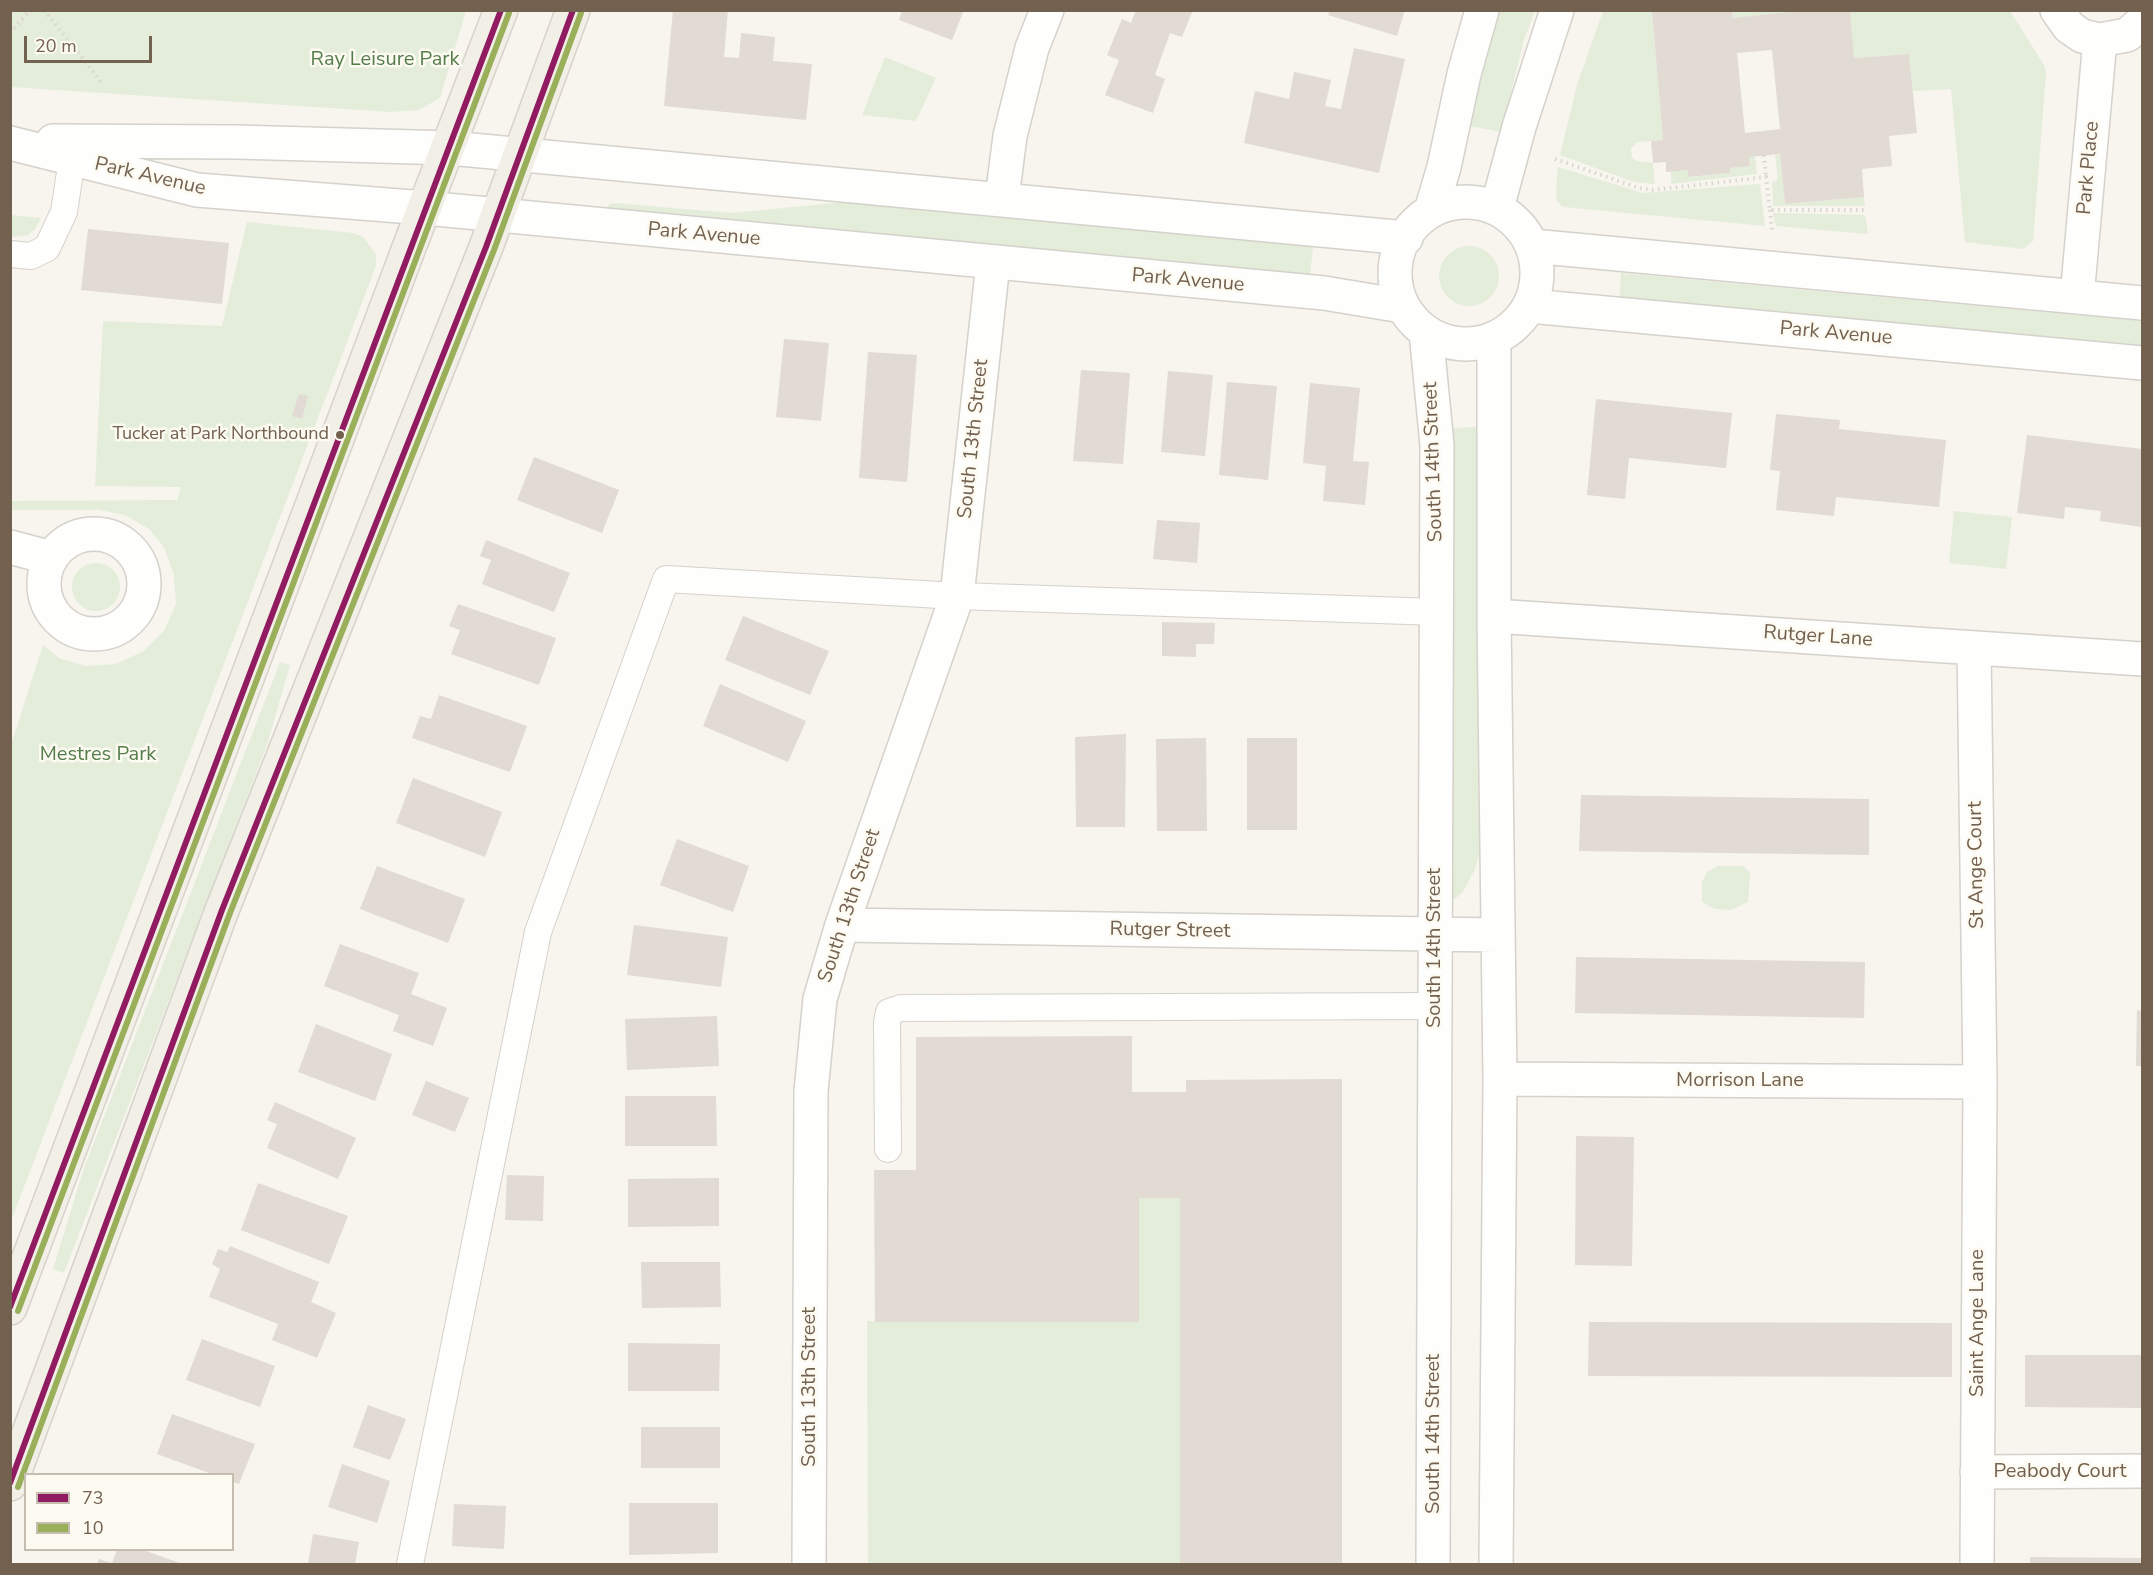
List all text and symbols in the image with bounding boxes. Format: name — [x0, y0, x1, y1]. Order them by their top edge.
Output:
scale bar — [27, 24, 154, 62]
text: 20 m — [35, 34, 77, 58]
park label: Ray Leisure Park — [311, 48, 459, 72]
street label: Park Place — [2073, 120, 2105, 216]
street label: Park Avenue — [92, 153, 208, 201]
street label: Park Avenue — [647, 218, 761, 252]
street label: Park Avenue — [1131, 264, 1245, 298]
street label: Park Avenue — [1779, 317, 1893, 351]
street label: South 13th Street — [954, 358, 994, 520]
street label: South 14th Street — [1419, 382, 1449, 542]
place label: Tucker at Park Northbound — [112, 424, 329, 446]
marker: Tucker at Park Northbound — [334, 429, 346, 441]
street label: Rutger Lane — [1762, 621, 1874, 653]
park label: Mestres Park — [40, 743, 156, 767]
street label: St Ange Court — [1964, 801, 1990, 929]
street label: South 13th Street — [814, 826, 886, 986]
street label: South 14th Street — [1423, 868, 1447, 1028]
street label: Rutger Street — [1109, 918, 1231, 944]
street label: Morrison Lane — [1676, 1069, 1804, 1093]
street label: Saint Ange Lane — [1966, 1249, 1990, 1397]
street label: South 13th Street — [798, 1307, 822, 1467]
street label: South 14th Street — [1422, 1354, 1446, 1514]
street label: Peabody Court — [1993, 1460, 2127, 1484]
legend — [24, 1473, 234, 1551]
text: 73 — [82, 1486, 104, 1510]
text: 10 — [82, 1516, 104, 1540]

